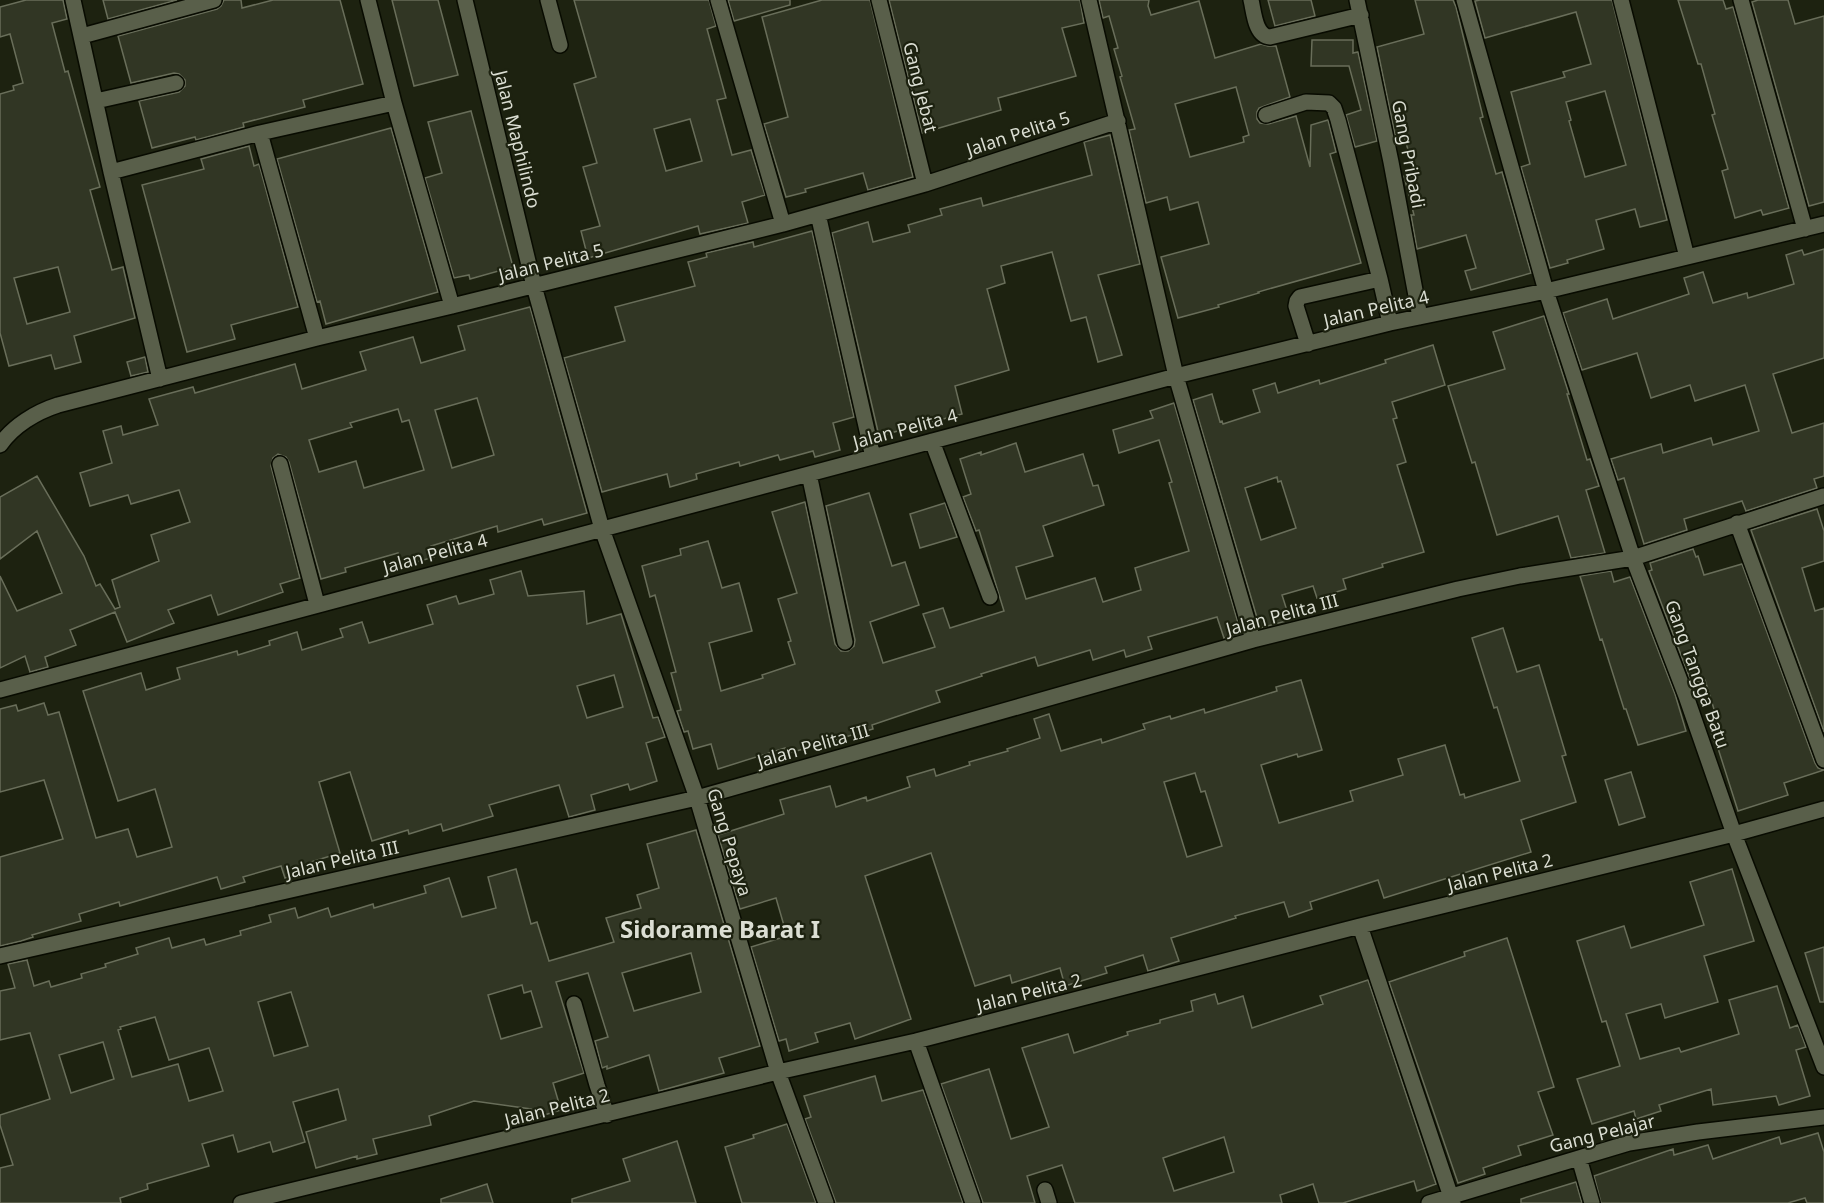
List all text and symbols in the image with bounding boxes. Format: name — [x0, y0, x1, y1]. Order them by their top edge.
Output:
street label: Gang Jebat — [898, 39, 944, 135]
street label: Jalan Maphilindo — [489, 66, 547, 210]
street label: Gang Pribadi — [1387, 98, 1431, 210]
street label: Jalan Pelita 5 — [961, 105, 1073, 162]
street label: Jalan Pelita 5 — [494, 237, 606, 287]
street label: Jalan Pelita 4 — [1319, 284, 1431, 332]
street label: Jalan Pelita 4 — [848, 403, 960, 454]
street label: Jalan Pelita 4 — [378, 528, 490, 579]
street label: Jalan Pelita III — [1221, 587, 1341, 641]
street label: Gang Tangga Batu — [1660, 597, 1736, 751]
street label: Jalan Pelita III — [752, 718, 872, 773]
street label: Gang Pepaya — [702, 785, 758, 899]
street label: Jalan Pelita III — [281, 834, 401, 884]
street label: Jalan Pelita 2 — [1443, 847, 1555, 897]
district label: Sidorame Barat I — [620, 912, 820, 945]
street label: Jalan Pelita 2 — [972, 967, 1084, 1017]
street label: Jalan Pelita 2 — [500, 1082, 612, 1132]
street label: Gang Pelajar — [1547, 1108, 1658, 1158]

